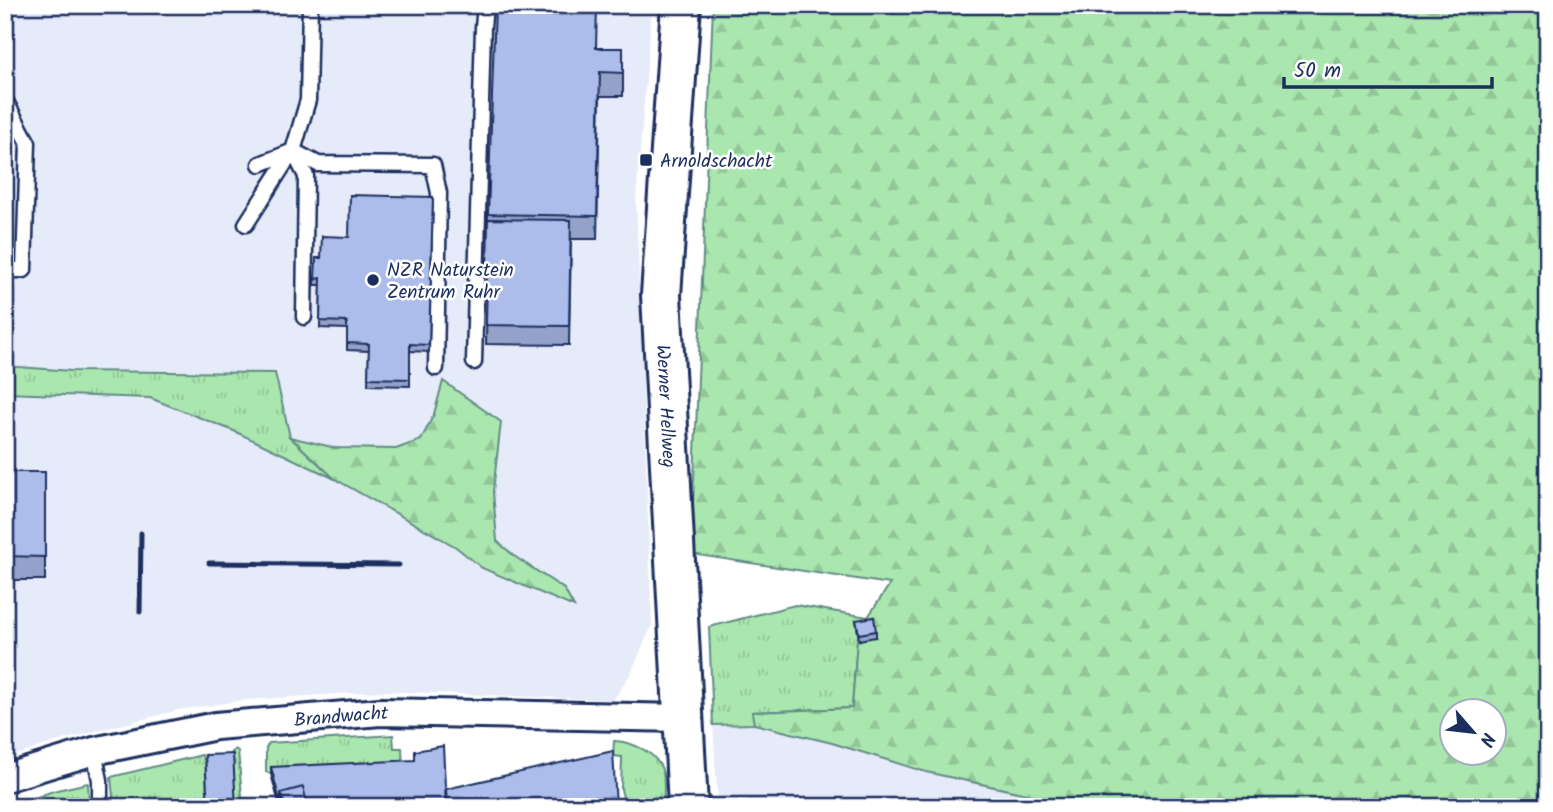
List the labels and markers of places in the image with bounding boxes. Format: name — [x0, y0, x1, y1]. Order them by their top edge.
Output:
place label: Arnoldschacht — [660, 147, 773, 177]
marker: Arnoldschacht — [638, 152, 654, 168]
place label: NZR Naturstein Zentrum Ruhr — [387, 256, 514, 308]
marker: NZR Naturstein Zentrum Ruhr — [365, 272, 381, 288]

